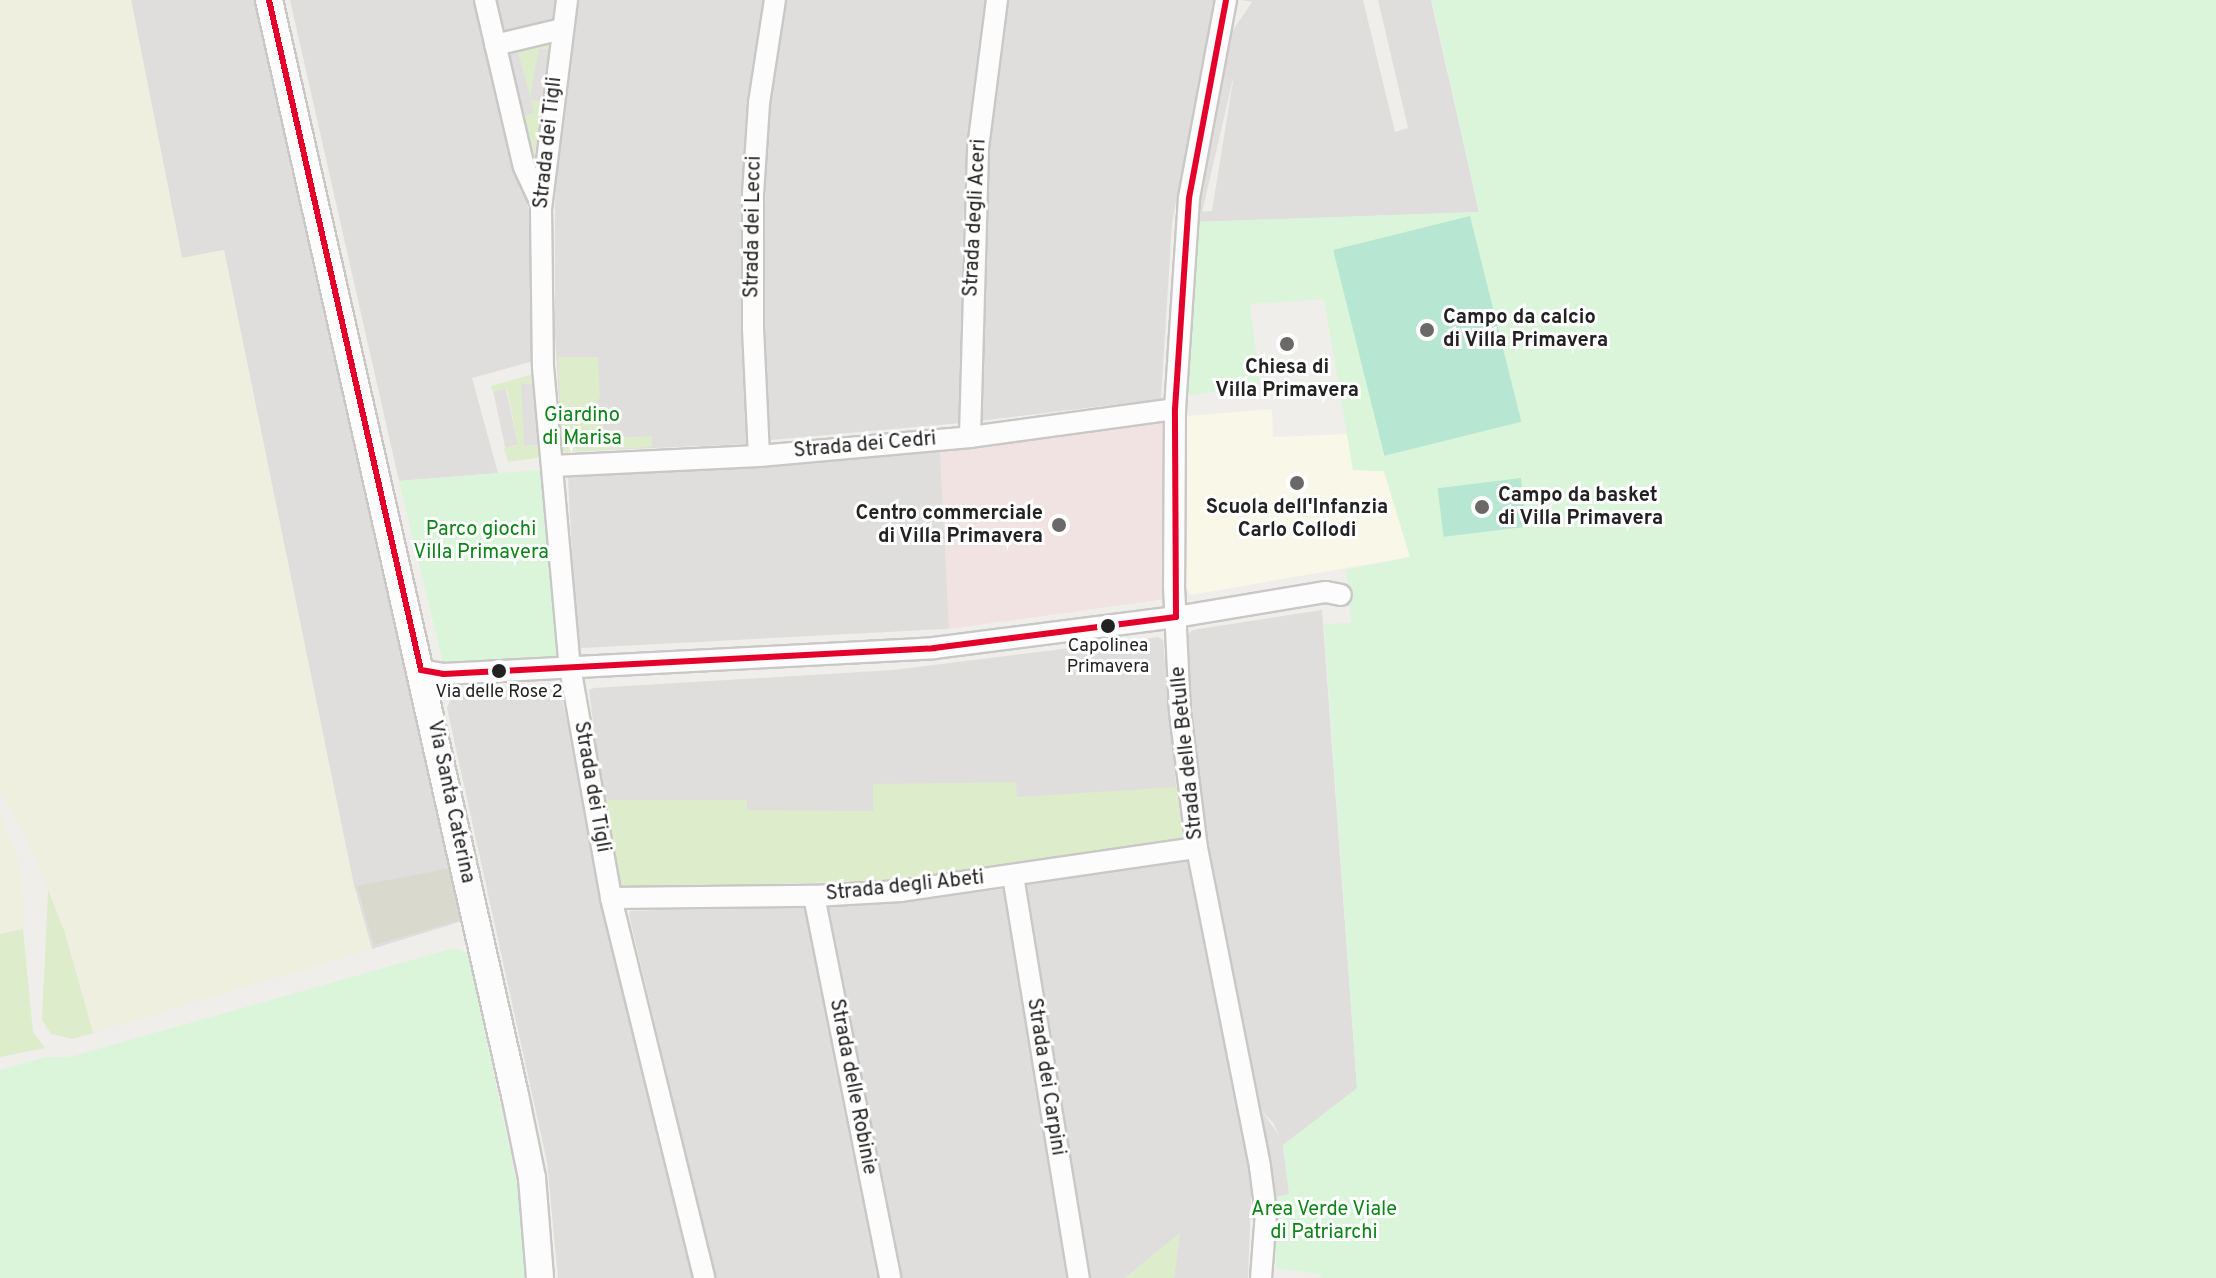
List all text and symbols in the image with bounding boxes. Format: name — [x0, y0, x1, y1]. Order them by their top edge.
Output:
street label: Strada dei Tigli — [530, 75, 568, 211]
street label: Strada degli Aceri — [960, 138, 992, 298]
street label: Strada dei Lecci — [741, 156, 767, 298]
place label: Campo da calcio di Villa Primavera — [1443, 306, 1609, 353]
marker: Campo da calcio di Villa Primavera — [1418, 321, 1436, 339]
marker: Chiesa di Villa Primavera — [1278, 335, 1296, 353]
place label: Chiesa di Villa Primavera — [1215, 356, 1359, 403]
park label: Giardino di Marisa — [542, 405, 622, 452]
street label: Strada dei Cedri — [793, 428, 937, 464]
marker: Scuola dell'Infanzia Carlo Collodi — [1288, 474, 1306, 492]
place label: Campo da basket di Villa Primavera — [1498, 484, 1664, 531]
place label: Scuola dell'Infanzia Carlo Collodi — [1206, 496, 1388, 543]
marker: Campo da basket di Villa Primavera — [1473, 498, 1491, 516]
place label: Centro commerciale di Villa Primavera — [856, 502, 1043, 549]
marker: Centro commerciale di Villa Primavera — [1050, 516, 1068, 534]
park label: Parco giochi Villa Primavera — [413, 518, 549, 565]
marker: Capolinea Primavera — [1100, 618, 1116, 634]
place label: Capolinea Primavera — [1067, 637, 1149, 680]
marker: Via delle Rose 2 — [491, 663, 507, 679]
street label: Strada delle Betulle — [1167, 665, 1209, 841]
place label: Via delle Rose 2 — [435, 682, 563, 704]
street label: Via Santa Caterina — [421, 718, 479, 886]
street label: Strada dei Tigli — [568, 719, 614, 855]
street label: Strada degli Abeti — [824, 867, 986, 907]
street label: Strada delle Robinie — [823, 997, 881, 1177]
street label: Strada dei Carpini — [1021, 997, 1069, 1157]
park label: Area Verde Viale di Patriarchi — [1250, 1199, 1398, 1246]

